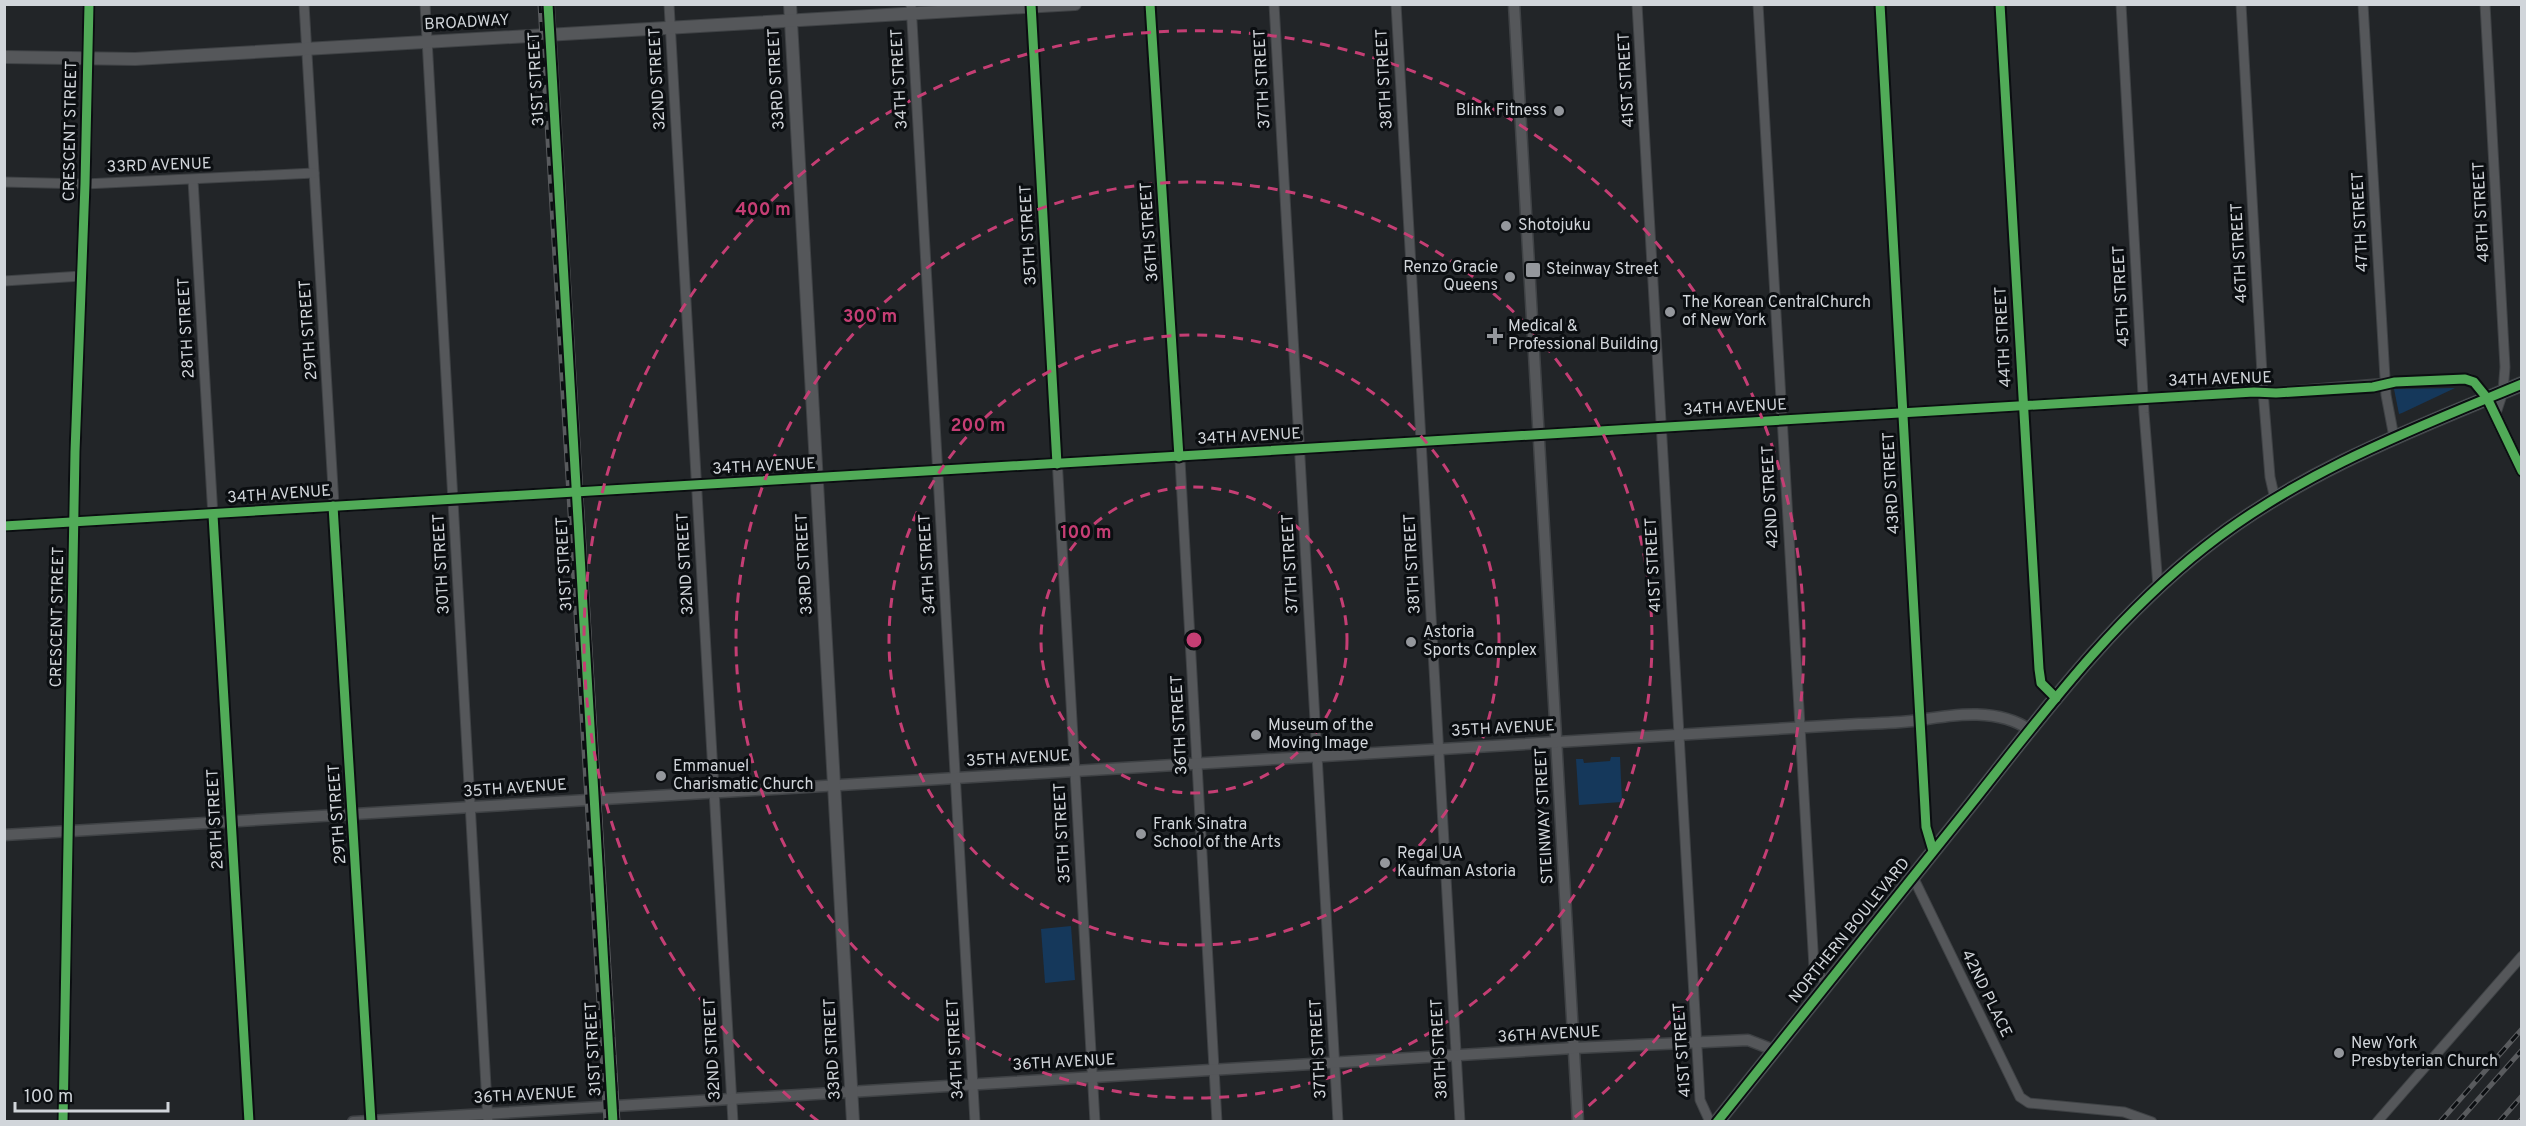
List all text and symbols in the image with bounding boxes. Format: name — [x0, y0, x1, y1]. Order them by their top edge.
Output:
street label: BROADWAY — [424, 11, 510, 35]
street label: 32ND STREET — [645, 27, 671, 131]
street label: 33RD STREET — [764, 28, 790, 130]
street label: 34TH STREET — [887, 28, 913, 130]
street label: 37TH STREET — [1250, 28, 1276, 130]
street label: 38TH STREET — [1372, 28, 1398, 130]
street label: 31ST STREET — [525, 31, 549, 127]
street label: 41ST STREET — [1615, 32, 1639, 128]
street label: CRESCENT STREET — [60, 60, 82, 202]
place label: Blink Fitness — [1456, 101, 1547, 121]
marker: Blink Fitness — [1552, 104, 1566, 118]
street label: 33RD AVENUE — [106, 154, 212, 178]
street label: 48TH STREET — [2469, 161, 2495, 263]
street label: 47TH STREET — [2348, 171, 2374, 273]
street label: 36TH STREET — [1137, 181, 1163, 283]
street label: 35TH STREET — [1016, 184, 1042, 286]
text: 400 m — [735, 199, 791, 222]
street label: 46TH STREET — [2227, 202, 2253, 304]
place label: Shotojuku — [1518, 216, 1591, 236]
marker: Shotojuku — [1499, 219, 1513, 233]
street label: 45TH STREET — [2109, 245, 2135, 347]
place label: Renzo Gracie Queens — [1403, 258, 1498, 296]
place label: Steinway Street — [1546, 260, 1659, 280]
marker: Steinway Street — [1524, 261, 1542, 279]
marker: Renzo Gracie Queens — [1503, 270, 1517, 284]
street label: 28TH STREET — [174, 277, 200, 379]
street label: 29TH STREET — [296, 279, 322, 381]
street label: 44TH STREET — [1991, 286, 2017, 388]
place label: The Korean CentralChurch of New York — [1682, 293, 1871, 331]
marker: The Korean CentralChurch of New York — [1663, 305, 1677, 319]
text: 300 m — [843, 306, 897, 329]
place label: Medical & Professional Building — [1508, 317, 1659, 355]
marker: Medical & Professional Building — [1486, 327, 1504, 345]
street label: 34TH AVENUE — [2168, 368, 2272, 392]
street label: 34TH AVENUE — [1683, 395, 1787, 421]
text: 200 m — [950, 415, 1006, 438]
street label: 34TH AVENUE — [1197, 424, 1301, 450]
street label: 43RD STREET — [1879, 431, 1905, 535]
street label: 42ND STREET — [1758, 445, 1784, 549]
street label: 34TH AVENUE — [712, 454, 816, 480]
street label: 34TH AVENUE — [227, 481, 331, 509]
street label: 32ND STREET — [673, 512, 699, 616]
street label: 30TH STREET — [429, 513, 455, 615]
street label: 33RD STREET — [792, 513, 818, 615]
street label: 34TH STREET — [915, 513, 941, 615]
street label: 37TH STREET — [1278, 513, 1304, 615]
street label: 38TH STREET — [1400, 513, 1426, 615]
street label: 31ST STREET — [553, 516, 577, 612]
street label: 41ST STREET — [1642, 517, 1666, 613]
text: 100 m — [1060, 522, 1112, 545]
street label: CRESCENT STREET — [47, 546, 69, 688]
place label: Astoria Sports Complex — [1423, 623, 1537, 661]
centre of rings — [1184, 630, 1204, 650]
marker: Astoria Sports Complex — [1404, 635, 1418, 649]
street label: 36TH STREET — [1167, 674, 1193, 776]
place label: Museum of the Moving Image — [1268, 716, 1374, 754]
street label: 35TH AVENUE — [1451, 716, 1555, 742]
marker: Museum of the Moving Image — [1249, 728, 1263, 742]
street label: 35TH AVENUE — [966, 746, 1070, 772]
street label: STEINWAY STREET — [1531, 747, 1559, 885]
place label: Emmanuel Charismatic Church — [673, 757, 813, 795]
street label: 29TH STREET — [325, 763, 351, 865]
street label: 28TH STREET — [203, 768, 229, 870]
marker: Emmanuel Charismatic Church — [654, 769, 668, 783]
street label: 35TH AVENUE — [463, 775, 567, 803]
street label: 35TH STREET — [1050, 782, 1076, 884]
place label: Frank Sinatra School of the Arts — [1153, 815, 1281, 853]
marker: Frank Sinatra School of the Arts — [1134, 827, 1148, 841]
place label: Regal UA Kaufman Astoria — [1397, 844, 1516, 882]
street label: NORTHERN BOULEVARD — [1785, 854, 1915, 1008]
marker: Regal UA Kaufman Astoria — [1378, 856, 1392, 870]
street label: 42ND PLACE — [1956, 947, 2016, 1041]
street label: 32ND STREET — [700, 997, 726, 1101]
street label: 33RD STREET — [820, 998, 846, 1100]
street label: 34TH STREET — [943, 998, 969, 1100]
street label: 37TH STREET — [1306, 998, 1332, 1100]
street label: 38TH STREET — [1427, 998, 1453, 1100]
street label: 31ST STREET — [582, 1001, 606, 1097]
street label: 41ST STREET — [1670, 1002, 1696, 1098]
street label: 36TH AVENUE — [1497, 1022, 1601, 1048]
place label: New York Presbyterian Church — [2351, 1034, 2498, 1072]
marker: New York Presbyterian Church — [2332, 1046, 2346, 1060]
street label: 36TH AVENUE — [1012, 1050, 1116, 1076]
scale bar — [15, 1075, 168, 1113]
street label: 36TH AVENUE — [473, 1083, 577, 1109]
text: 100 m — [24, 1086, 73, 1109]

